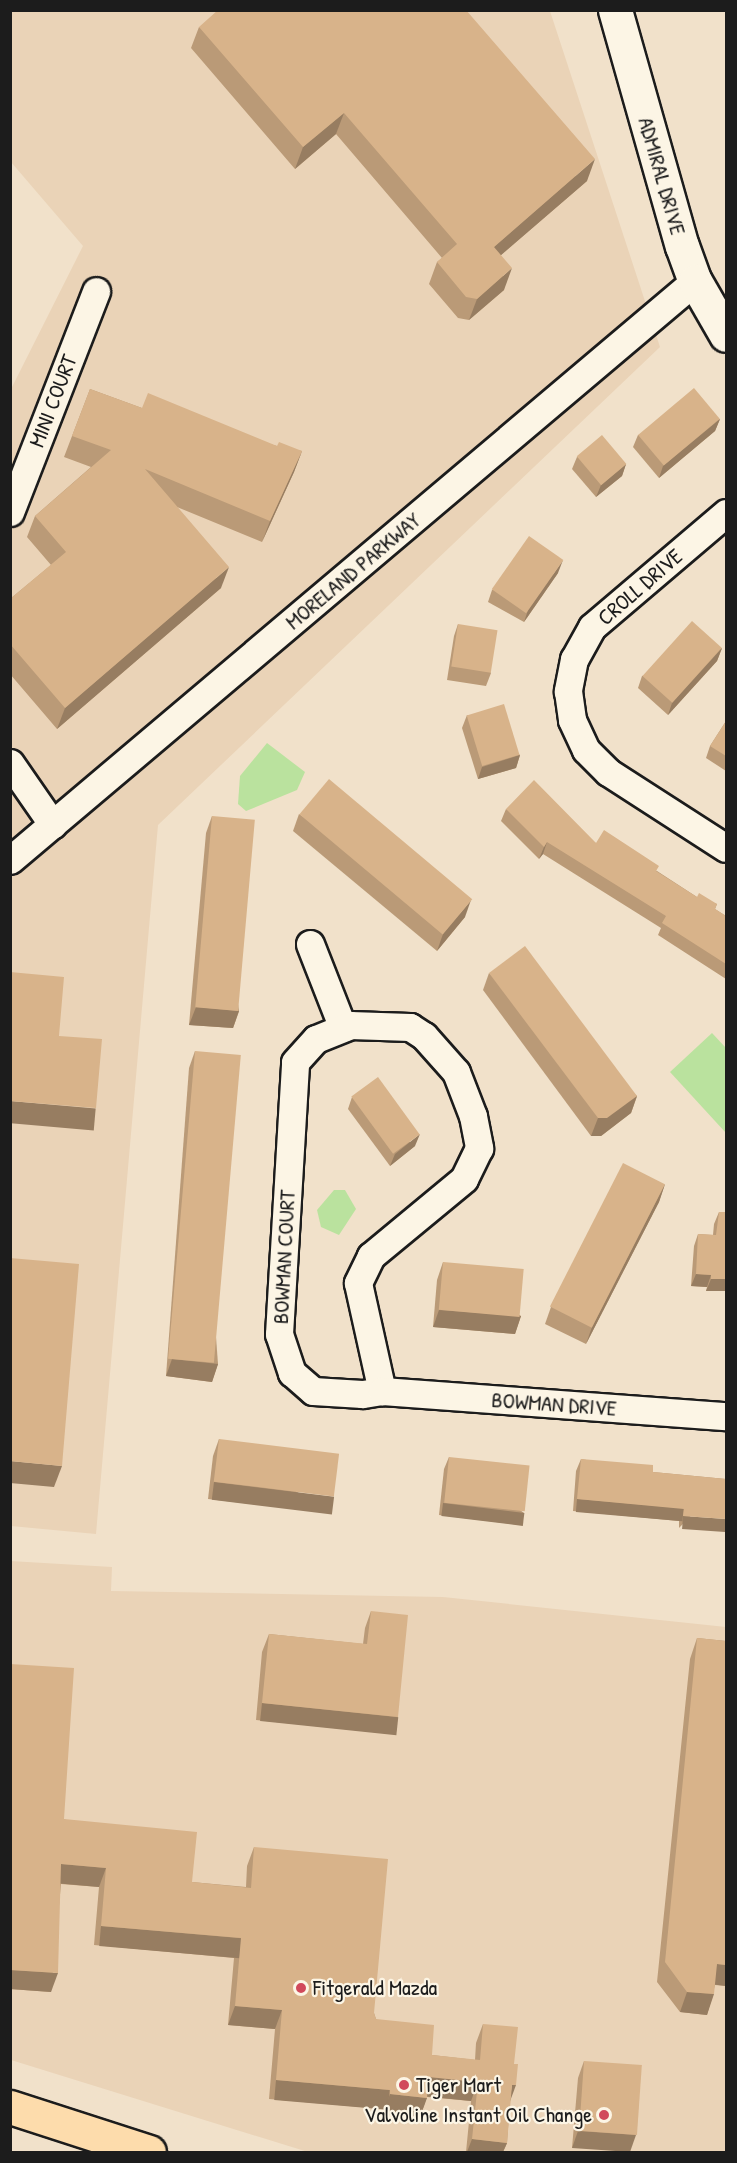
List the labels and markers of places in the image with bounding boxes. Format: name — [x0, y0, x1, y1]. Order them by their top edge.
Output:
place label: Fitgerald Mazda — [313, 1975, 437, 2001]
marker: Fitgerald Mazda — [294, 1981, 308, 1995]
place label: Tiger Mart — [416, 2072, 501, 2098]
marker: Tiger Mart — [397, 2078, 411, 2092]
place label: Valvoline Instant Oil Change — [364, 2102, 592, 2128]
marker: Valvoline Instant Oil Change — [597, 2108, 611, 2122]

